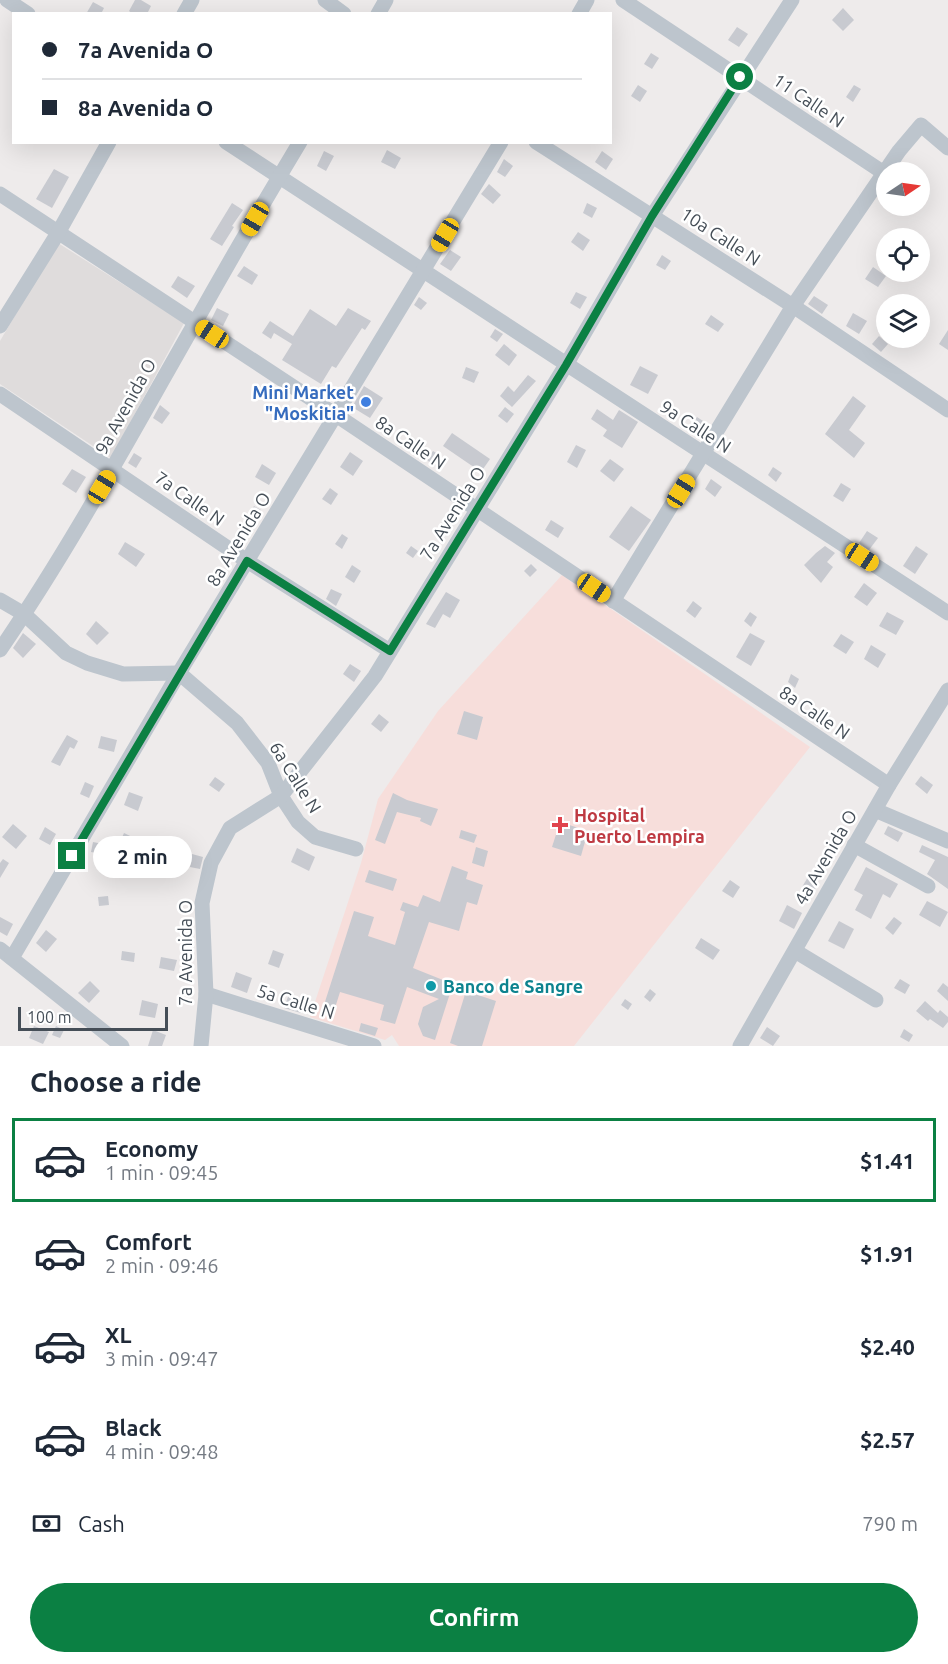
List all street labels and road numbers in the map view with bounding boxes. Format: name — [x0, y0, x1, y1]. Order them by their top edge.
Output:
street label: 11 Calle N — [770, 69, 848, 131]
street label: 10a Calle N — [678, 203, 764, 269]
street label: 9a Avenida O — [91, 355, 159, 457]
street label: 9a Calle N — [657, 396, 735, 456]
street label: 8a Calle N — [372, 411, 450, 473]
street label: 7a Avenida O — [415, 463, 489, 563]
street label: 7a Calle N — [151, 467, 229, 529]
street label: 8a Avenida O — [202, 488, 274, 590]
street label: 8a Calle N — [776, 681, 854, 743]
street label: 6a Calle N — [266, 738, 326, 816]
street label: 4a Avenida O — [790, 806, 860, 908]
street label: 7a Avenida O — [175, 900, 195, 1006]
street label: 5a Calle N — [255, 980, 337, 1022]

